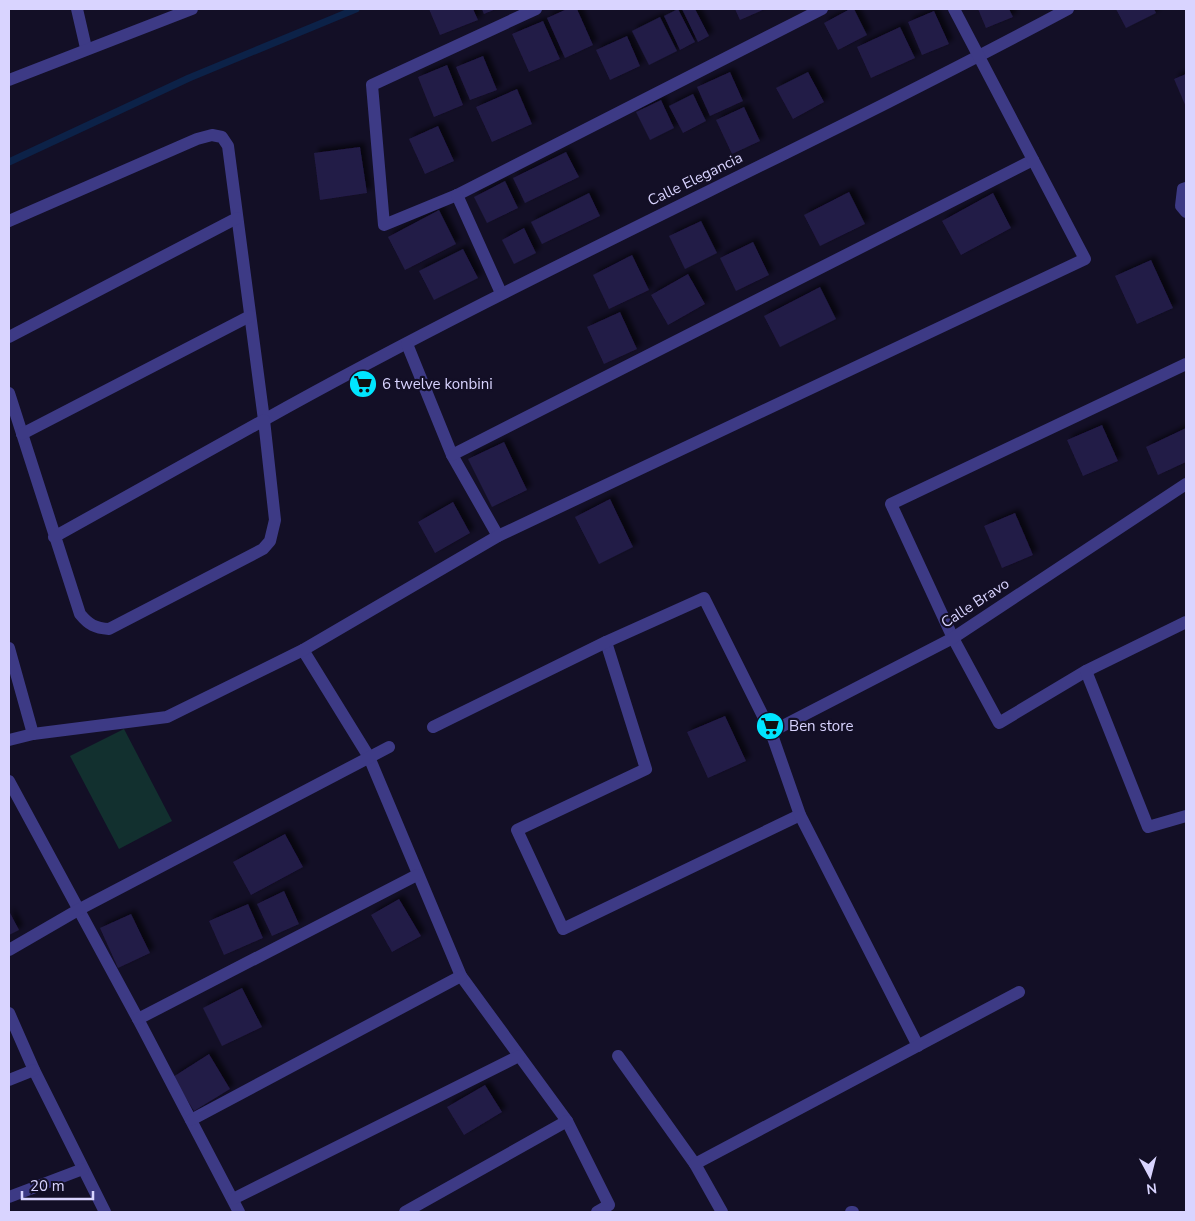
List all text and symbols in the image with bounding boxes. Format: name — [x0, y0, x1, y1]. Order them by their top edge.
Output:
street label: Calle Elegancia — [644, 147, 746, 211]
supermarket icon: 6 twelve konbini — [348, 369, 378, 399]
place label: 6 twelve konbini — [382, 374, 493, 394]
street label: Calle Bravo — [937, 573, 1013, 633]
supermarket icon: Ben store — [755, 711, 785, 741]
place label: Ben store — [789, 716, 853, 736]
north arrow — [1125, 1151, 1175, 1201]
scale bar — [22, 1168, 94, 1200]
text: 20 m — [30, 1176, 65, 1196]
text: N — [1145, 1178, 1158, 1198]

